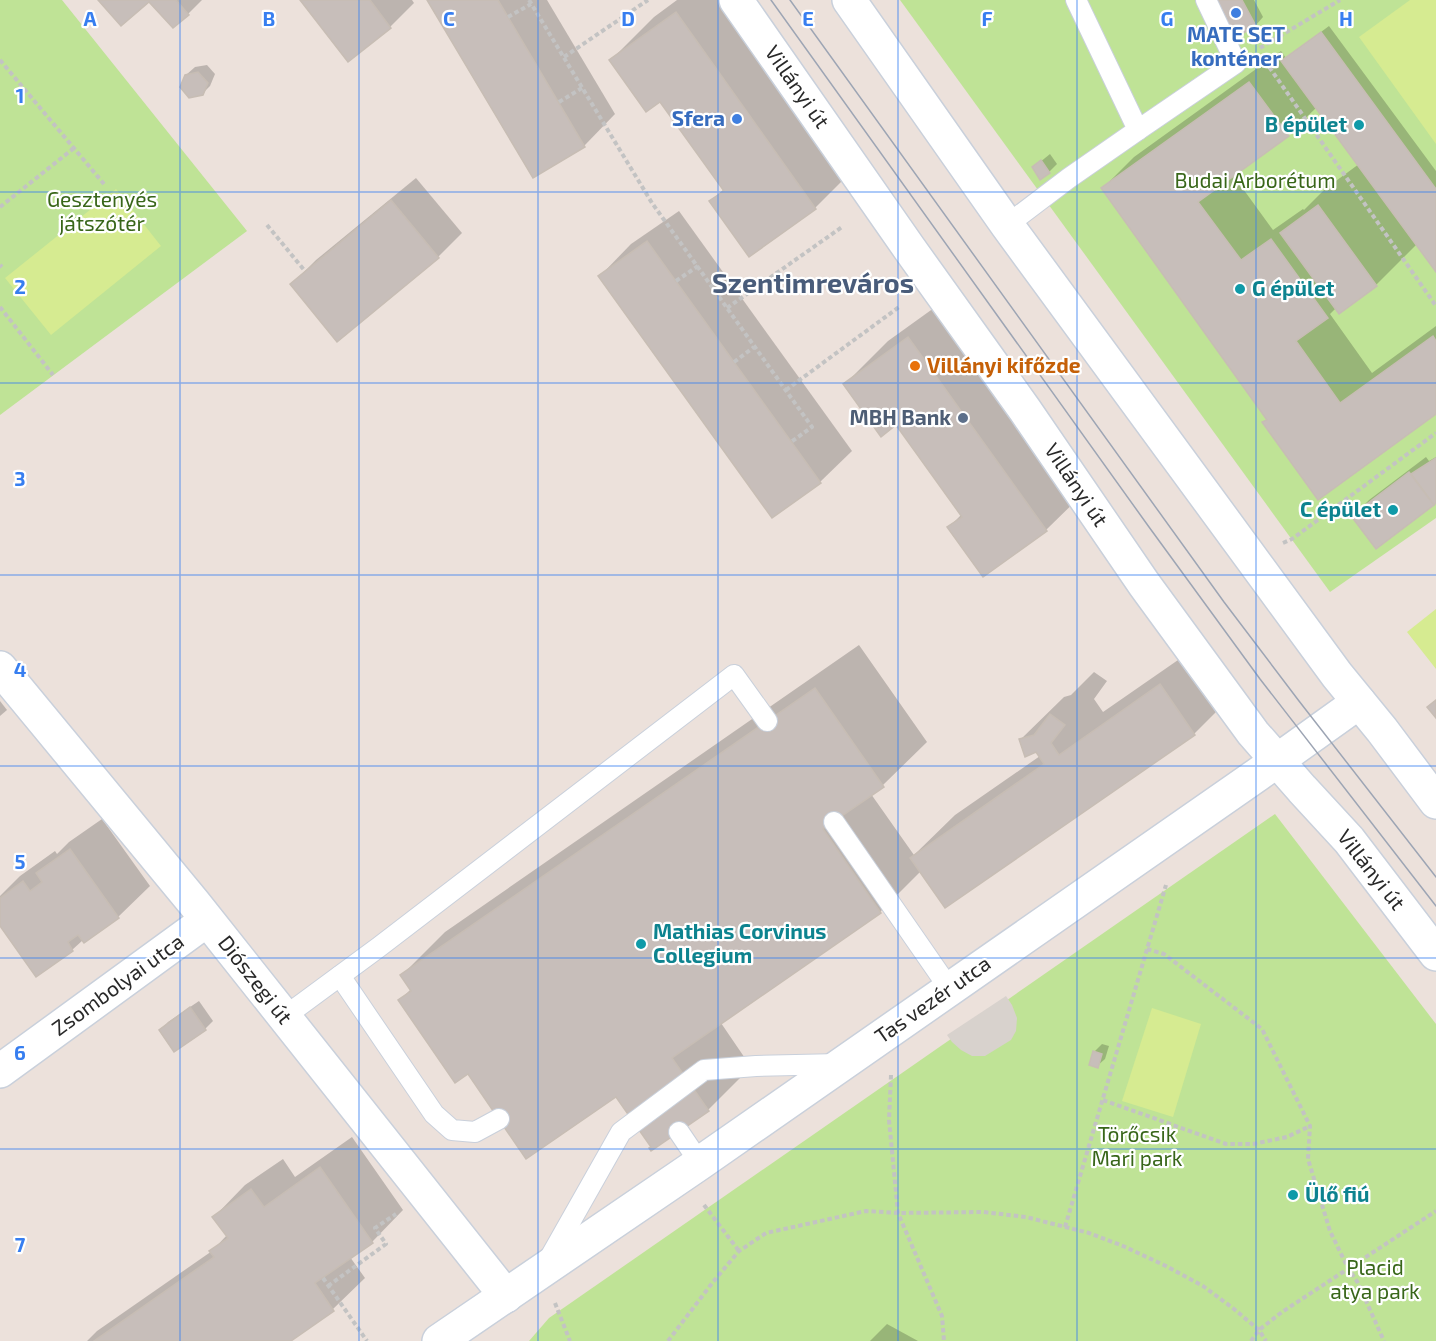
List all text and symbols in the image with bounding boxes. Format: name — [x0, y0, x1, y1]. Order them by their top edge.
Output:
text: A — [83, 6, 97, 30]
text: B — [263, 6, 275, 30]
text: C — [443, 6, 455, 30]
text: D — [621, 6, 635, 30]
text: E — [802, 6, 814, 30]
text: F — [981, 6, 993, 30]
text: G — [1161, 6, 1173, 30]
marker: MATE SET konténer — [1229, 6, 1243, 20]
text: H — [1339, 6, 1353, 30]
place label: MATE SET konténer — [1187, 21, 1285, 70]
street label: Villányi út — [761, 40, 836, 132]
text: 1 — [16, 83, 24, 107]
place label: Sfera — [672, 105, 725, 130]
place label: B épület — [1265, 111, 1347, 136]
marker: Sfera — [730, 112, 744, 126]
marker: B épület — [1352, 118, 1366, 132]
park label: Budai Arborétum — [1174, 167, 1336, 192]
park label: Gesztenyés játszótér — [47, 186, 157, 236]
district label: Szentimreváros — [712, 266, 914, 298]
text: 2 — [14, 274, 26, 298]
place label: G épület — [1252, 275, 1335, 300]
marker: G épület — [1233, 282, 1247, 296]
place label: Villányi kifőzde — [927, 352, 1081, 378]
marker: Villányi kifőzde — [908, 359, 922, 373]
place label: MBH Bank — [850, 404, 951, 429]
marker: MBH Bank — [956, 411, 970, 425]
street label: Villányi út — [1040, 438, 1114, 531]
text: 3 — [14, 466, 26, 490]
place label: C épület — [1300, 496, 1381, 521]
marker: C épület — [1386, 503, 1400, 517]
text: 4 — [14, 657, 27, 681]
street label: Villányi út — [1333, 824, 1411, 914]
text: 5 — [14, 849, 26, 873]
place label: Mathias Corvinus Collegium — [653, 918, 826, 967]
street label: Zsombolyai utca — [46, 928, 188, 1040]
street label: Diószegi út — [214, 930, 298, 1028]
marker: Mathias Corvinus Collegium — [634, 937, 648, 951]
street label: Tas vezér utca — [870, 950, 995, 1048]
text: 6 — [14, 1040, 26, 1064]
park label: Törőcsik Mari park — [1091, 1121, 1183, 1170]
place label: Ülő fiú — [1305, 1181, 1369, 1206]
marker: Ülő fiú — [1286, 1188, 1300, 1202]
text: 7 — [15, 1232, 26, 1256]
park label: Placid atya park — [1330, 1254, 1420, 1303]

